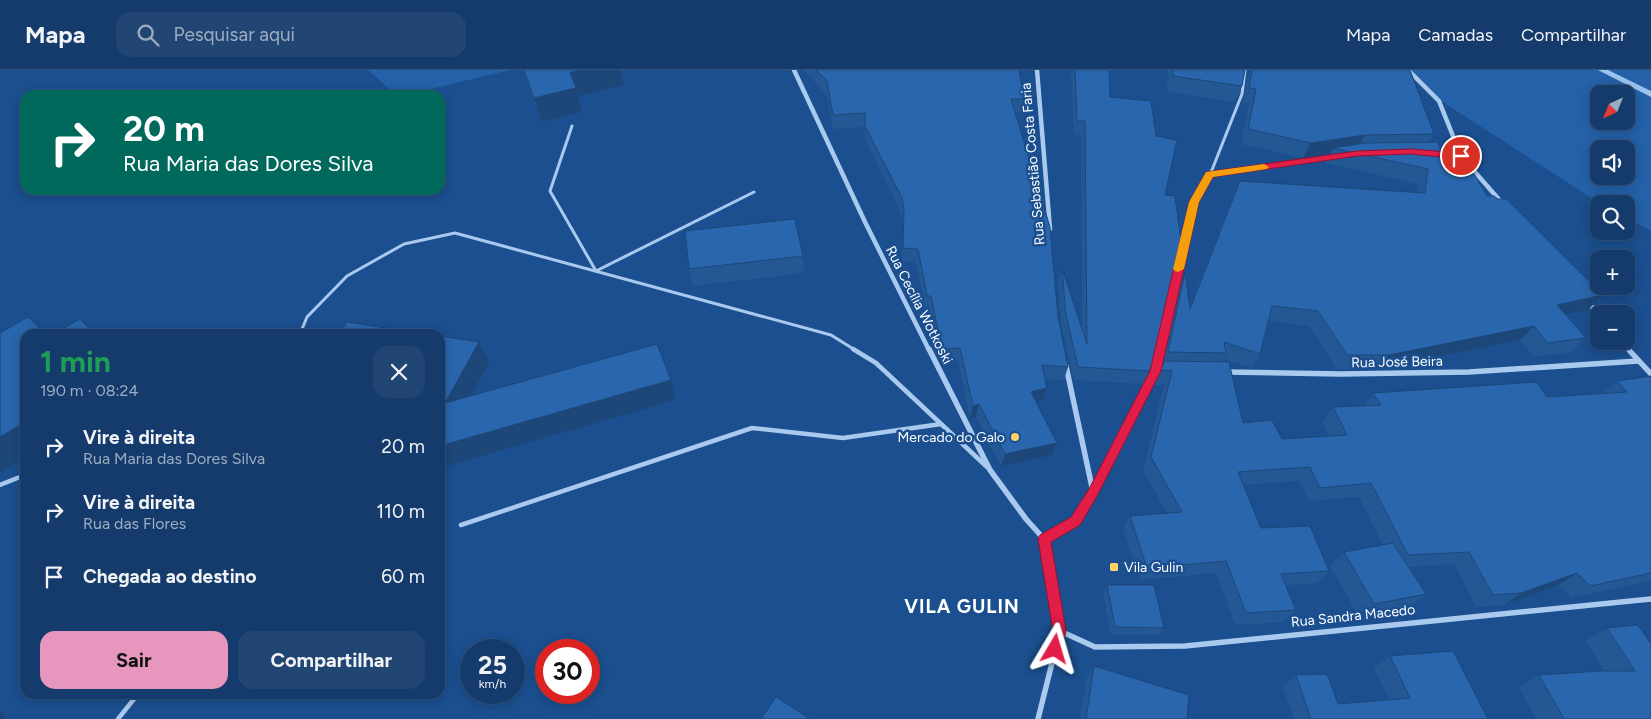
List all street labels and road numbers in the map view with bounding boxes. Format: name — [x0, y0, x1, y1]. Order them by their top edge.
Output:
street label: Rua Sebastião Costa Faria — [1017, 82, 1049, 246]
street label: Rua Cecília Wotkoski — [882, 243, 956, 367]
street label: Rua José Beira — [1351, 353, 1443, 371]
street label: Rua Sandra Macedo — [1290, 601, 1416, 631]

